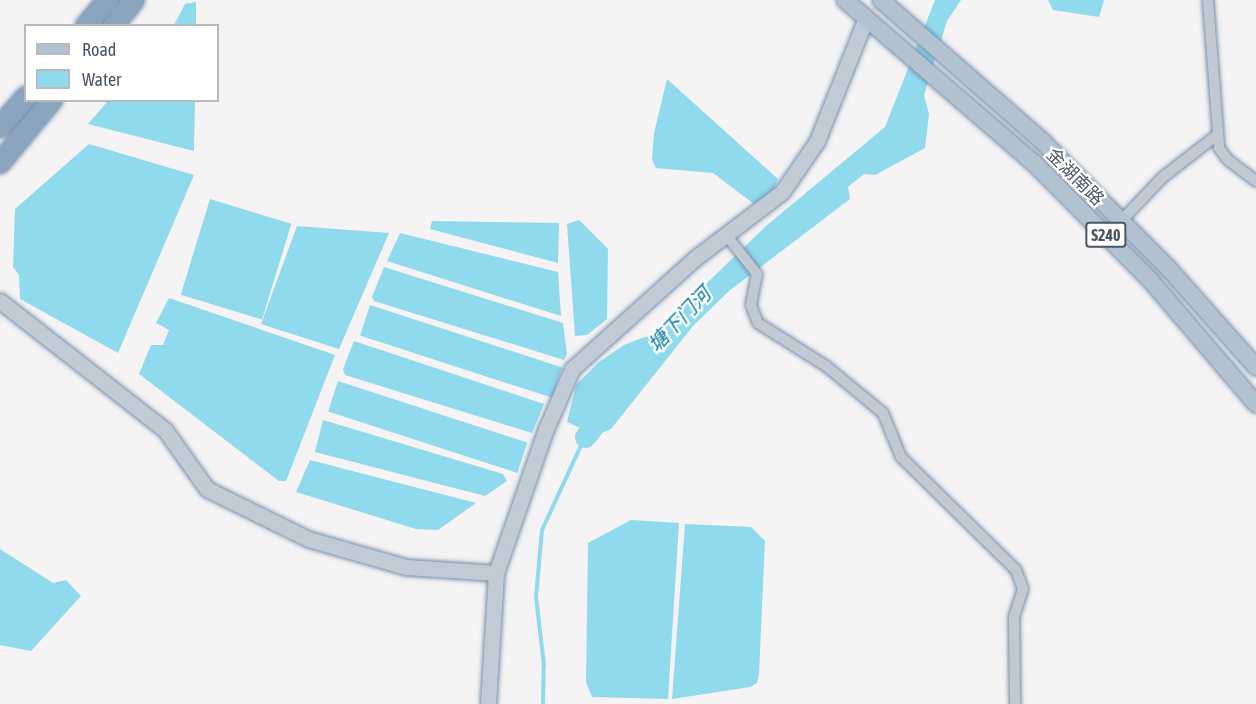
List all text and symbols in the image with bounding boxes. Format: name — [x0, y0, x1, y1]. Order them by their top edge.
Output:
legend — [24, 24, 219, 102]
text: Road — [82, 39, 116, 60]
text: Water — [82, 69, 121, 90]
street label: 金湖南路 — [1042, 144, 1108, 210]
road number: S240 — [1085, 222, 1127, 248]
water label: 塘下门河 — [643, 282, 715, 356]

